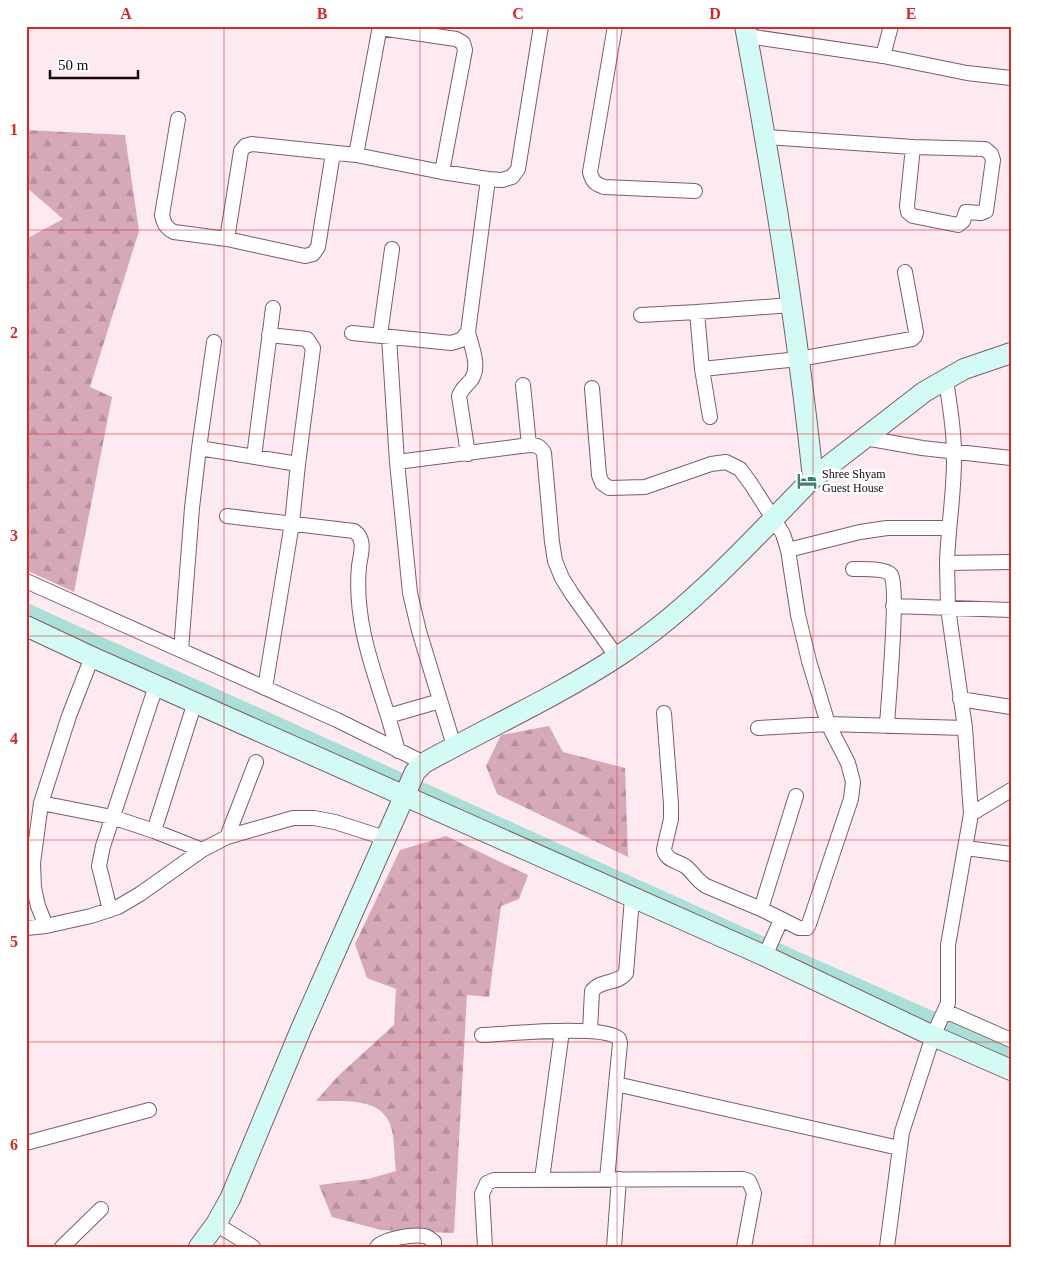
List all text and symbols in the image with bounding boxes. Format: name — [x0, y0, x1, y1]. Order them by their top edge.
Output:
text: A — [120, 5, 132, 22]
text: B — [317, 5, 328, 22]
text: C — [512, 5, 524, 22]
text: D — [709, 5, 721, 22]
text: E — [906, 5, 916, 22]
scale bar — [50, 48, 138, 80]
text: 50 m — [58, 57, 89, 73]
text: 1 — [10, 121, 18, 138]
text: 2 — [10, 324, 18, 341]
place label: Shree Shyam Guest House — [822, 467, 886, 495]
hotel icon: Shree Shyam Guest House — [796, 470, 818, 492]
text: 3 — [10, 527, 18, 544]
text: 4 — [10, 730, 18, 747]
text: 5 — [10, 933, 18, 950]
text: 6 — [10, 1136, 18, 1153]

